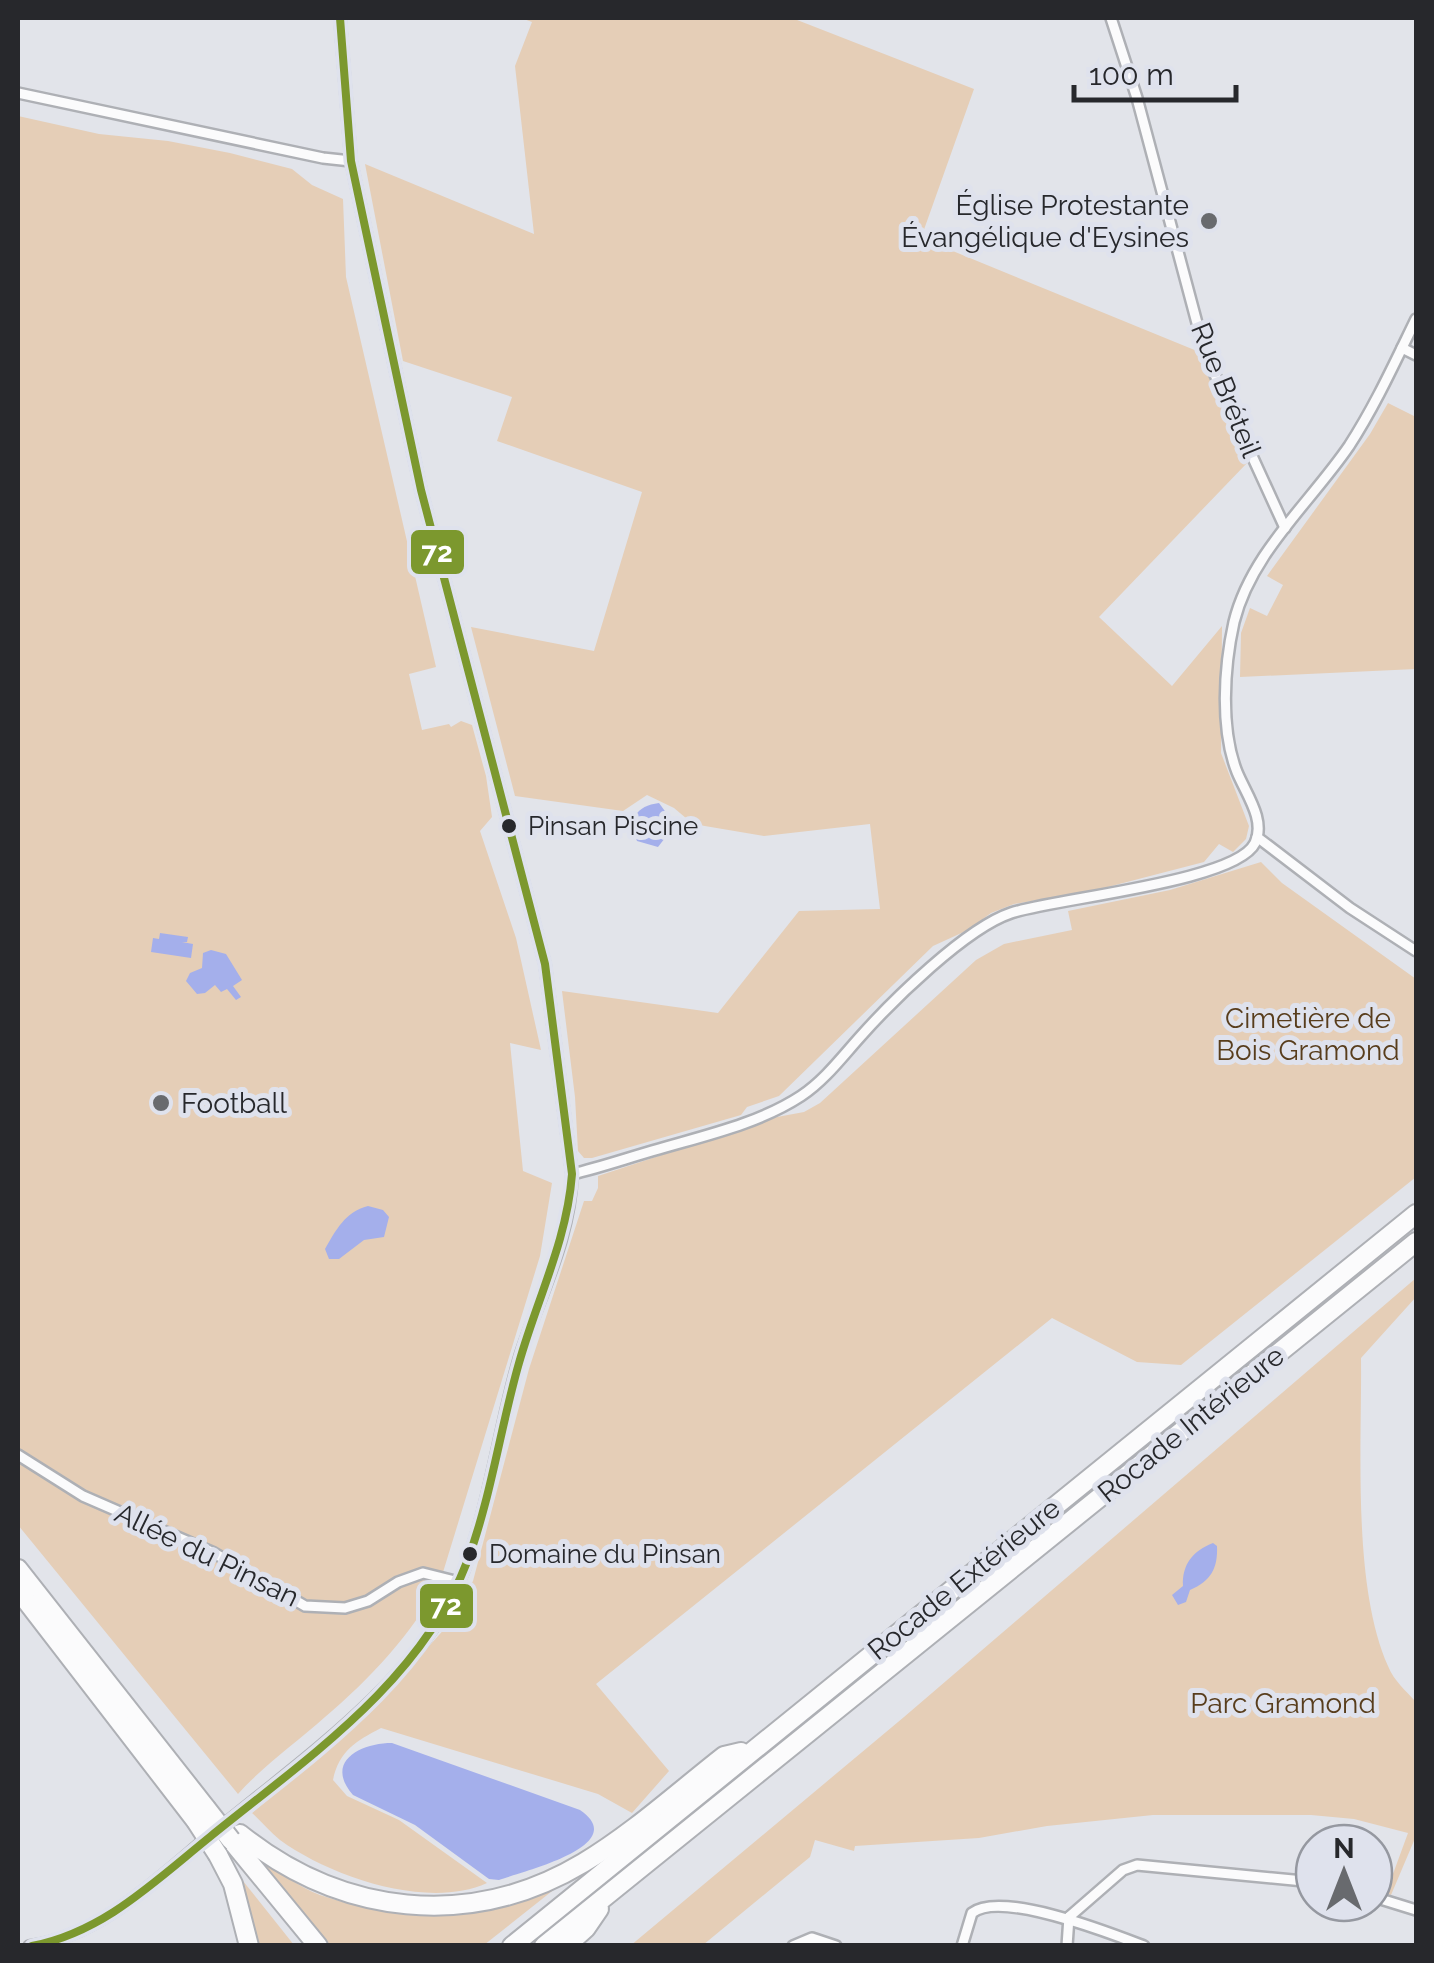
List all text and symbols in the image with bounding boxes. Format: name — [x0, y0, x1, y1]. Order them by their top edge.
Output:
scale bar — [1074, 40, 1236, 102]
text: 100 m — [1089, 57, 1174, 92]
place label: Église Protestante Évangélique d'Eysines — [901, 189, 1189, 254]
marker: Église Protestante Évangélique d'Eysines — [1198, 210, 1220, 232]
street label: Rue Bréteil — [1184, 318, 1268, 462]
line badge: 72 — [409, 528, 466, 576]
text: 72 — [421, 536, 453, 569]
place label: Pinsan Piscine — [528, 811, 698, 841]
marker: Pinsan Piscine — [499, 816, 519, 836]
park label: Cimetière de Bois Gramond — [1216, 1002, 1400, 1067]
place label: Football — [181, 1087, 287, 1120]
marker: Football — [150, 1092, 172, 1114]
street label: Rocade Intérieure — [1091, 1339, 1291, 1509]
street label: Rocade Extérieure — [861, 1491, 1067, 1667]
street label: Allée du Pinsan — [110, 1496, 304, 1614]
place label: Domaine du Pinsan — [489, 1539, 721, 1569]
marker: Domaine du Pinsan — [460, 1544, 480, 1564]
line badge: 72 — [418, 1582, 475, 1630]
text: 72 — [430, 1589, 462, 1622]
park label: Parc Gramond — [1190, 1687, 1376, 1720]
north arrow — [1294, 1823, 1394, 1923]
text: N — [1333, 1832, 1355, 1865]

